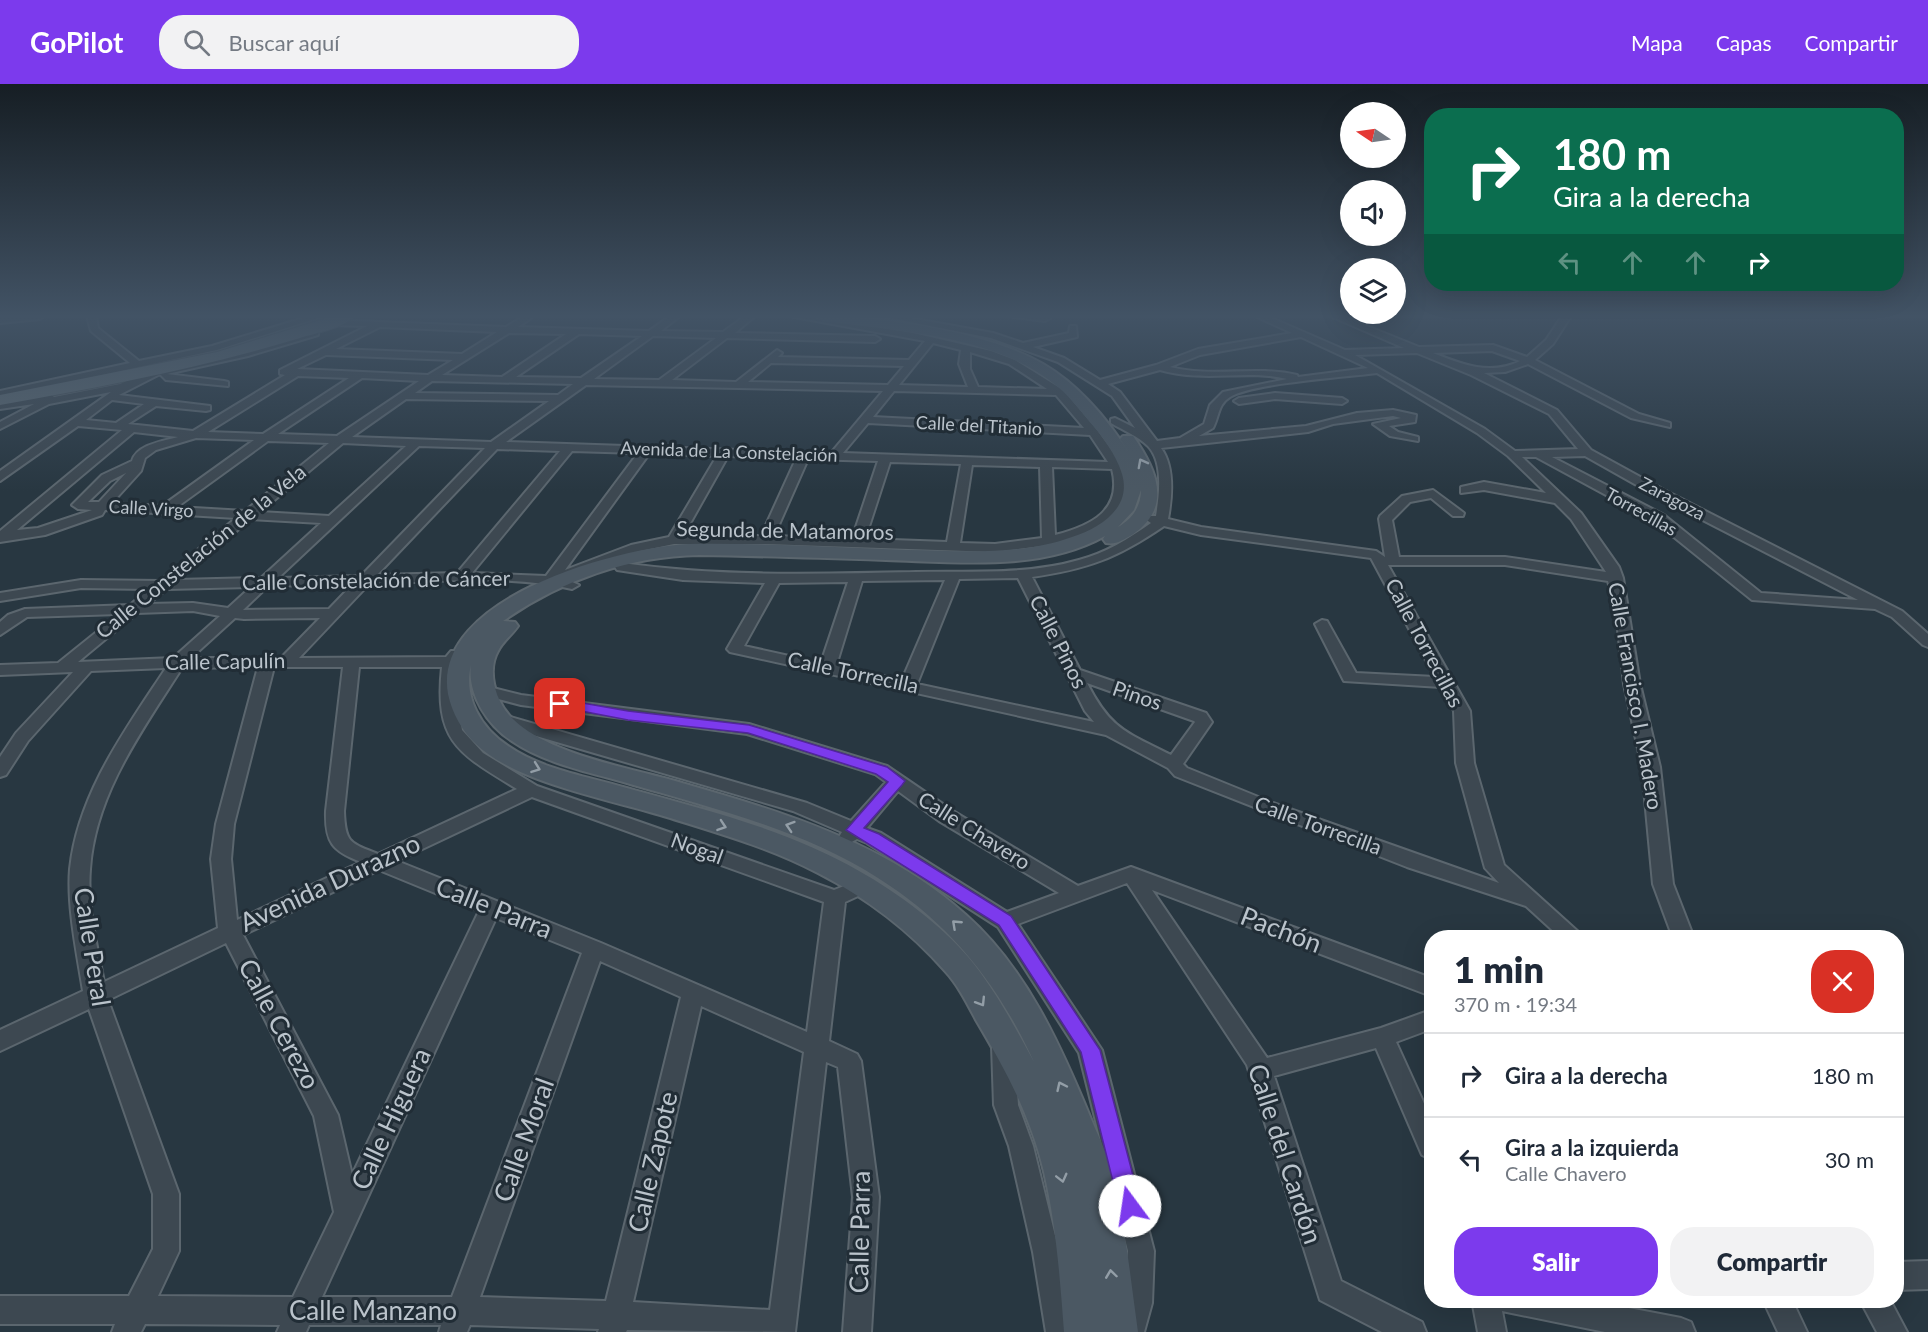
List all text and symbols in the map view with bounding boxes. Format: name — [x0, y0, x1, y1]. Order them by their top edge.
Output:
search box — [159, 15, 579, 69]
text: GoPilot — [30, 25, 123, 59]
icon: search — [180, 26, 213, 59]
text: Buscar aquí — [228, 29, 340, 56]
text: Mapa — [1631, 30, 1683, 55]
text: Capas — [1716, 30, 1772, 55]
text: Compartir — [1805, 30, 1898, 55]
north arrow — [1340, 102, 1406, 168]
map controls — [1340, 102, 1406, 324]
text: 180 m — [1553, 129, 1671, 179]
icon: right — [1454, 132, 1532, 210]
button: sound — [1340, 180, 1406, 246]
text: Gira a la derecha — [1553, 180, 1750, 213]
icon: left — [1553, 246, 1586, 279]
icon: ahead — [1616, 246, 1649, 279]
icon: ahead — [1679, 246, 1712, 279]
icon: right — [1742, 246, 1775, 279]
button: layers — [1340, 258, 1406, 324]
street label: Calle del Titanio — [915, 411, 1043, 439]
street label: Avenida de La Constelación — [620, 436, 838, 466]
street label: Calle Constelación de la Vela — [90, 458, 310, 643]
one-way arrow — [1138, 458, 1149, 469]
street label: Zaragoza — [1636, 472, 1709, 525]
street label: Torrecillas — [1602, 482, 1682, 540]
street label: Calle Virgo — [108, 495, 194, 521]
street label: Segunda de Matamoros — [676, 515, 894, 544]
street label: Calle Constelación de Cáncer — [242, 565, 511, 594]
street label: Calle Torrecillas — [1381, 574, 1470, 711]
street label: Calle Francisco I. Madero — [1604, 580, 1669, 812]
street label: Calle Pinos — [1025, 591, 1093, 692]
street label: Calle Torrecilla — [786, 645, 921, 698]
street label: Calle Capulín — [165, 647, 285, 674]
street label: Pinos — [1110, 675, 1165, 715]
pin — [534, 678, 585, 729]
icon: arrive — [543, 687, 576, 720]
one-way arrow — [530, 760, 541, 773]
street label: Calle Chavero — [914, 785, 1036, 874]
street label: Calle Torrecilla — [1252, 790, 1385, 859]
one-way arrow — [716, 819, 727, 832]
one-way arrow — [785, 820, 796, 833]
street label: Avenida Durazno — [234, 826, 425, 938]
street label: Nogal — [668, 827, 727, 869]
street label: Calle Parra — [431, 869, 557, 945]
street label: Calle Peral — [68, 885, 118, 1009]
street label: Pachón — [1236, 899, 1326, 959]
one-way arrow — [953, 920, 963, 931]
text: 1 min — [1454, 947, 1544, 991]
button: close — [1811, 950, 1874, 1013]
street label: Calle Cerezo — [232, 953, 328, 1094]
text: 370 m · 19:34 — [1454, 992, 1577, 1016]
one-way arrow — [974, 996, 986, 1006]
street label: Calle Higuera — [343, 1043, 437, 1195]
icon: right — [1454, 1059, 1487, 1092]
street label: Calle del Cardón — [1242, 1060, 1330, 1248]
text: Gira a la derecha — [1505, 1062, 1668, 1089]
text: 180 m — [1812, 1062, 1874, 1089]
street label: Calle Moral — [486, 1073, 560, 1206]
one-way arrow — [1057, 1082, 1069, 1093]
street label: Calle Zapote — [620, 1088, 684, 1235]
text: Gira a la izquierda — [1505, 1134, 1679, 1161]
icon: left — [1454, 1143, 1487, 1176]
text: 30 m — [1825, 1146, 1874, 1173]
text: Calle Chavero — [1505, 1161, 1626, 1185]
street label: Calle Parra — [842, 1170, 876, 1294]
one-way arrow — [1055, 1173, 1068, 1183]
position arrow — [1098, 1174, 1162, 1238]
button: Salir — [1454, 1227, 1658, 1296]
button: Compartir — [1670, 1227, 1874, 1296]
one-way arrow — [1105, 1269, 1117, 1279]
street label: Calle Manzano — [289, 1294, 457, 1326]

